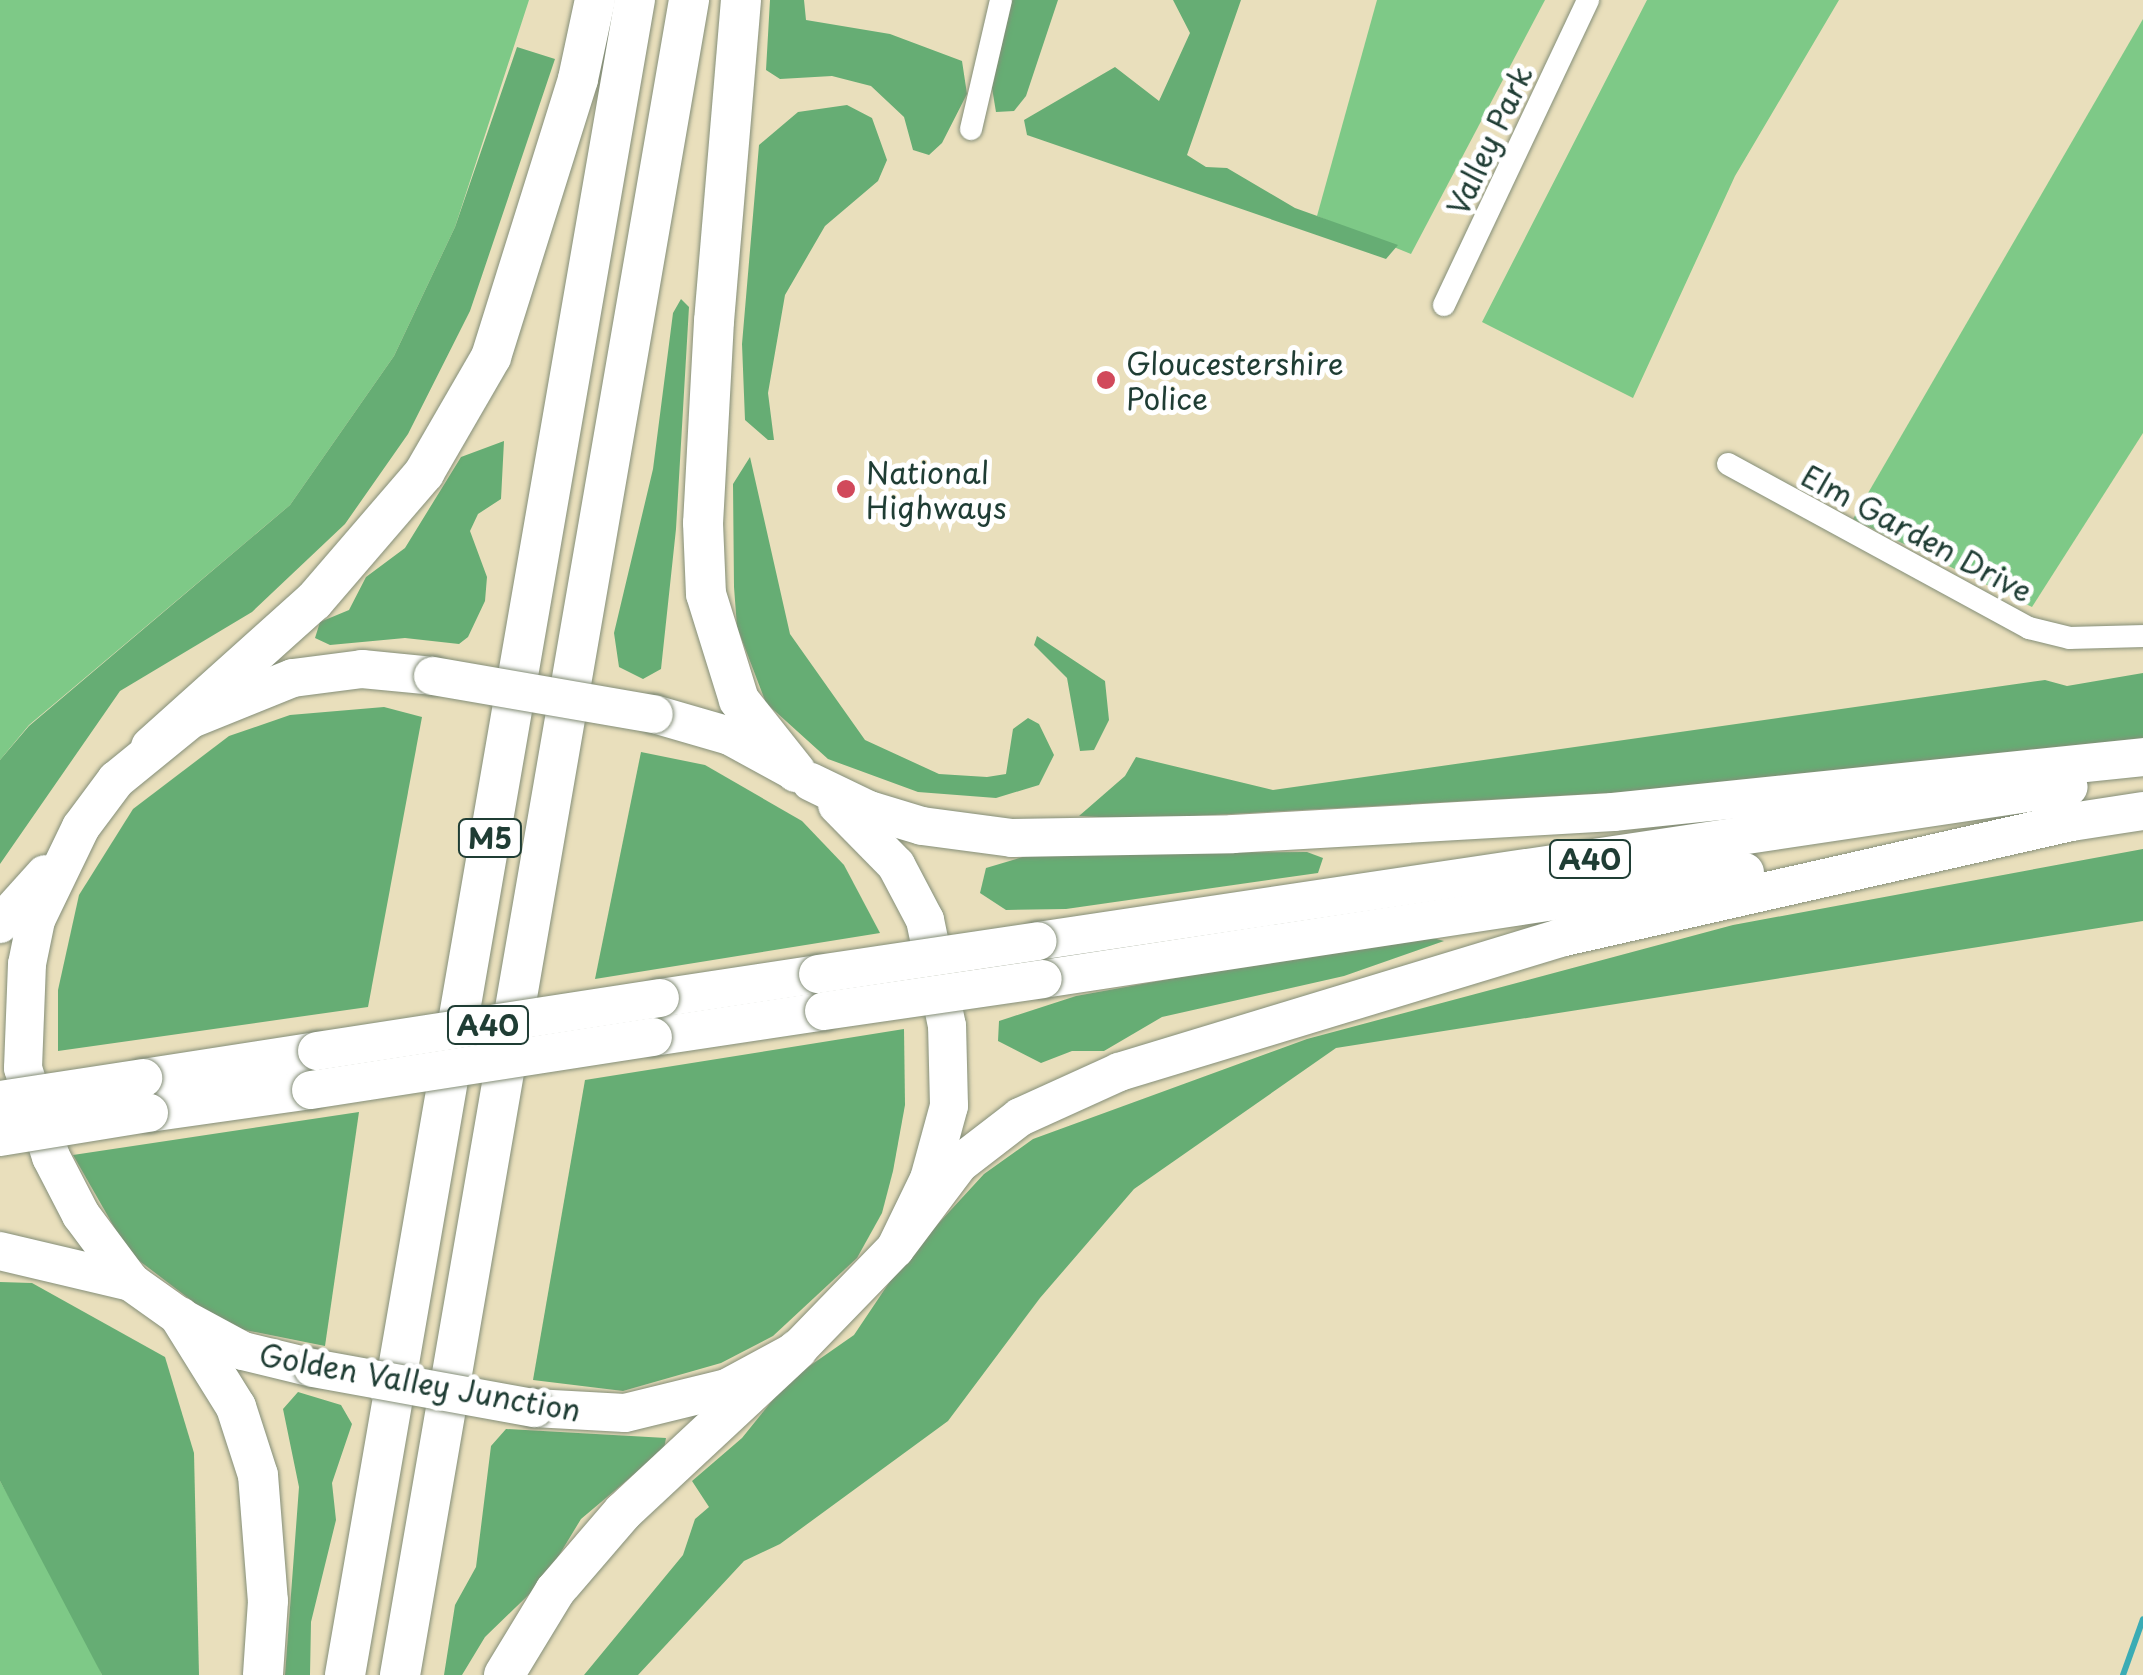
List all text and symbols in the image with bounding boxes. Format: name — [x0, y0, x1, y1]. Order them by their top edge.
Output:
street label: Valley Park — [1438, 59, 1540, 221]
place label: Gloucestershire Police — [1126, 345, 1344, 416]
marker: Gloucestershire Police — [1095, 369, 1117, 391]
place label: National Highways — [866, 454, 1007, 524]
street label: Elm Garden Drive — [1796, 457, 2038, 609]
marker: National Highways — [835, 478, 857, 500]
road number: M5 — [458, 815, 522, 861]
road number: A40 — [1548, 836, 1632, 882]
road number: A40 — [446, 1002, 530, 1048]
street label: Golden Valley Junction — [255, 1336, 585, 1428]

